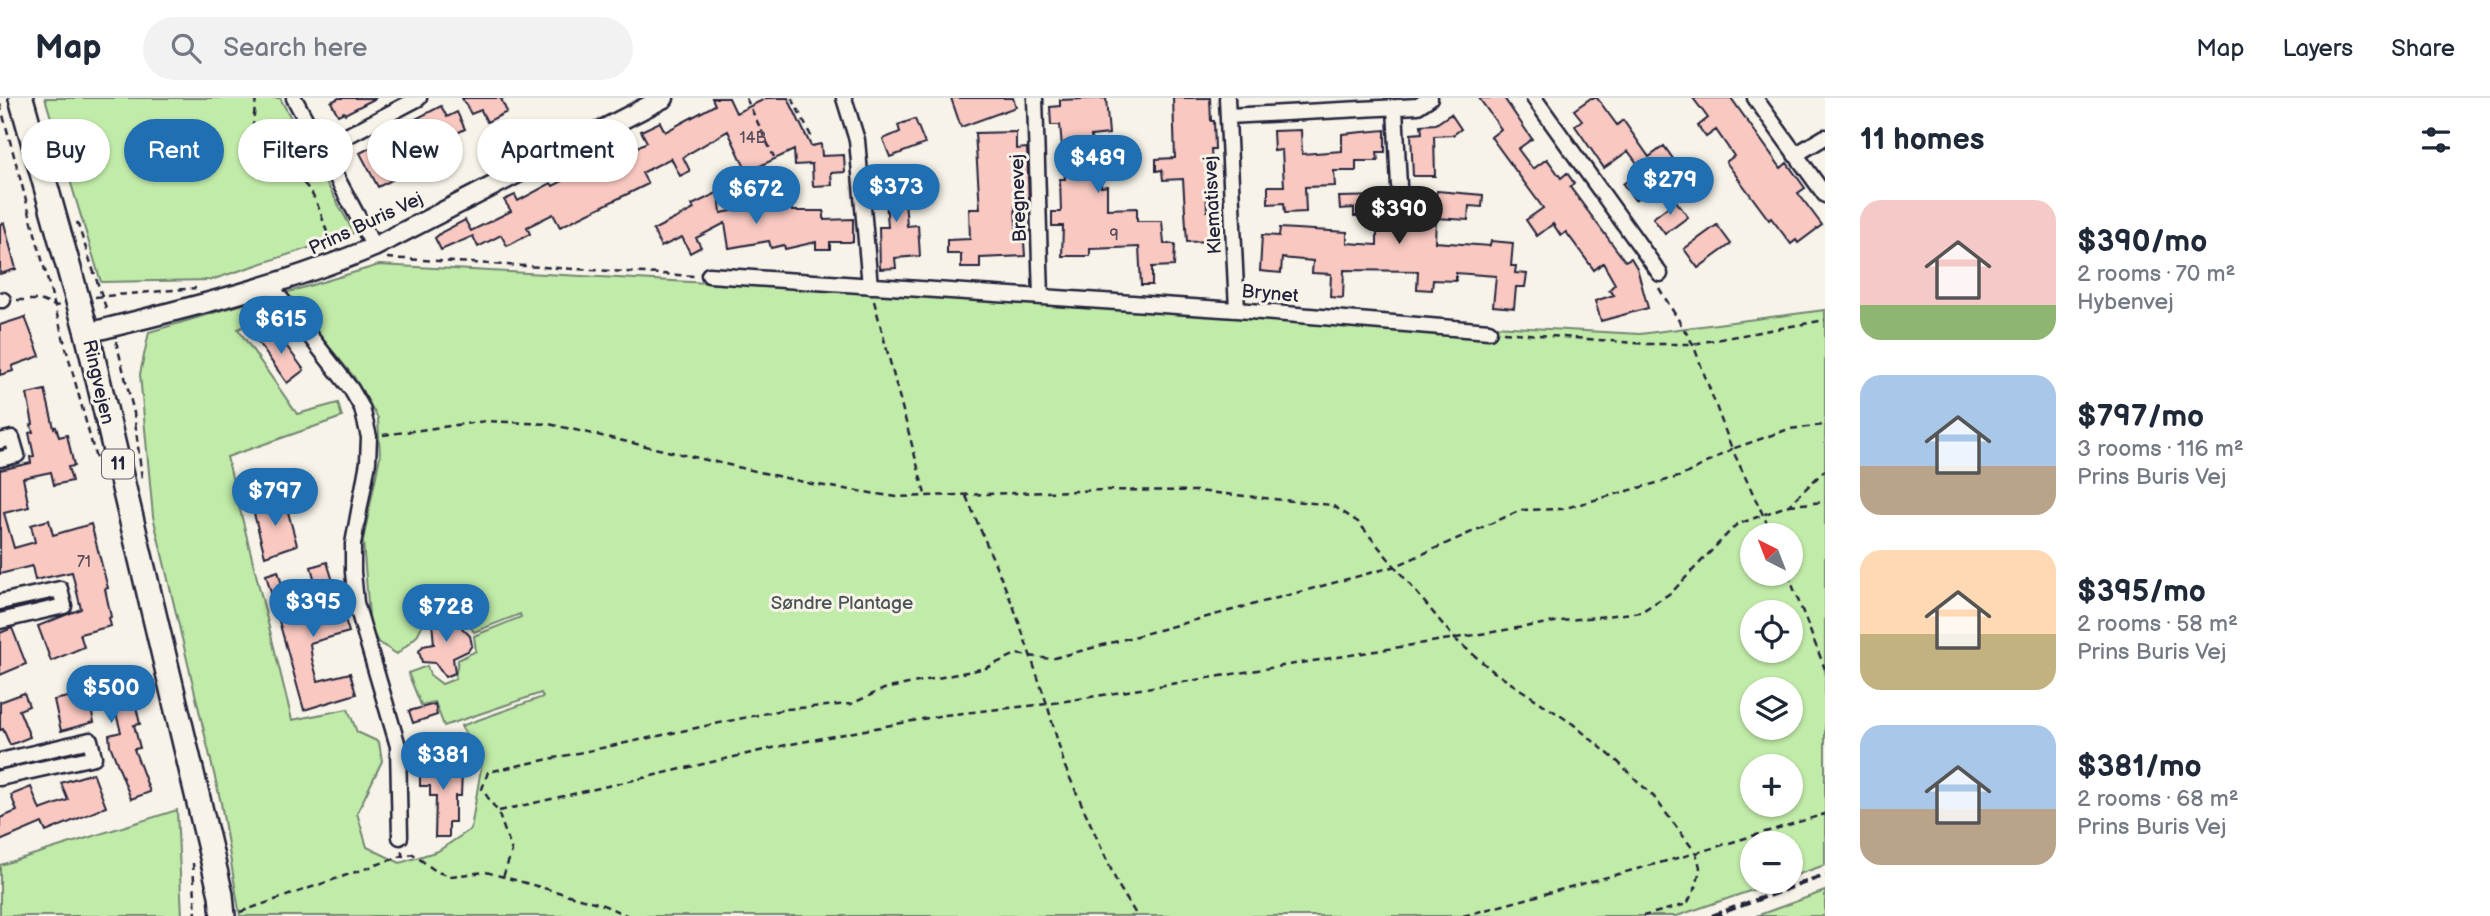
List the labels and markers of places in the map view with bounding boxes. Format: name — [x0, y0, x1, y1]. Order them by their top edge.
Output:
pin: $489 — [1057, 136, 1139, 195]
pin: $279 — [1629, 158, 1711, 217]
pin: $373 — [855, 164, 937, 224]
pin: $672 — [715, 166, 797, 226]
pin: $390 — [1358, 186, 1440, 246]
pin: $615 — [240, 296, 322, 356]
pin: $797 — [234, 468, 316, 528]
pin: $395 — [272, 580, 354, 639]
pin: $728 — [405, 584, 487, 644]
pin: $500 — [70, 666, 152, 725]
pin: $381 — [402, 732, 484, 792]

